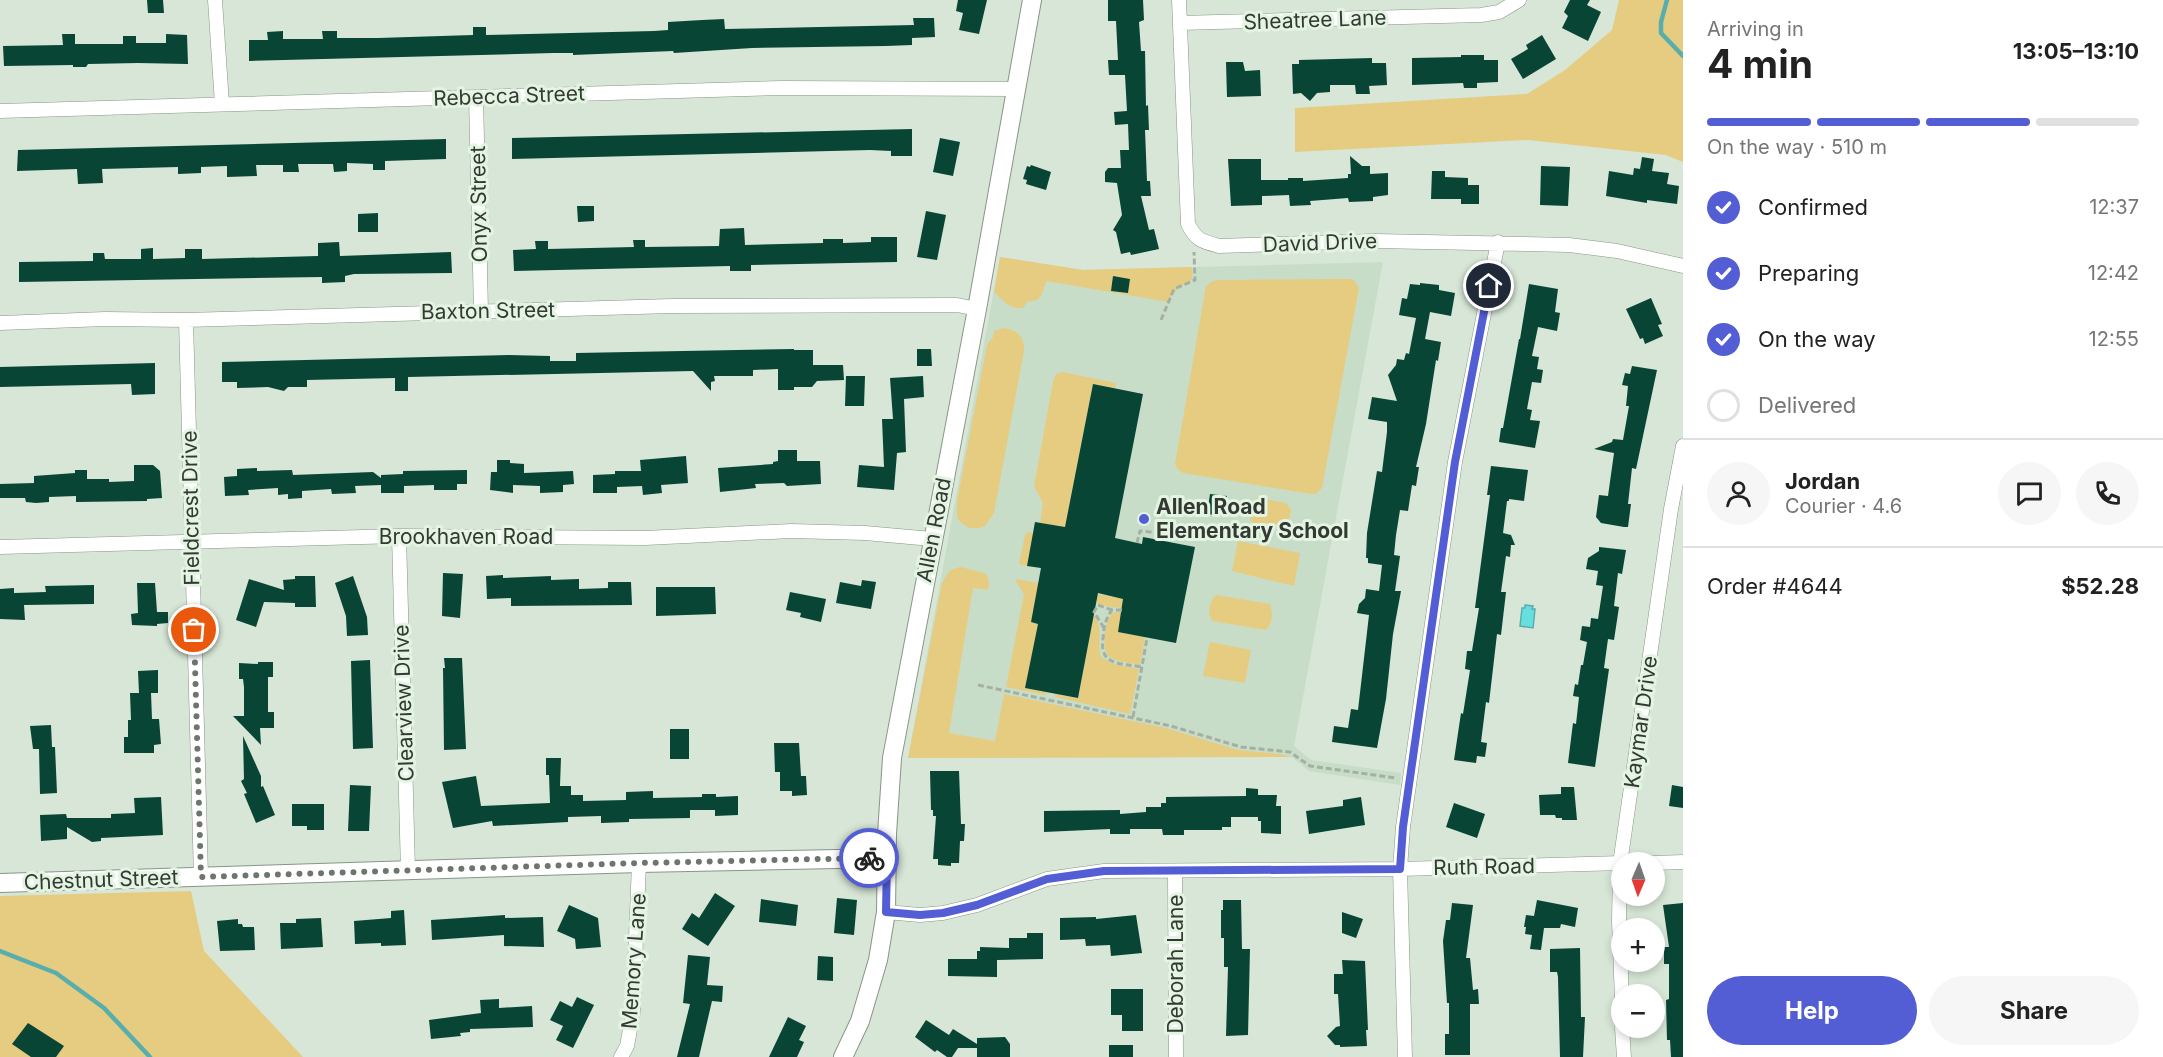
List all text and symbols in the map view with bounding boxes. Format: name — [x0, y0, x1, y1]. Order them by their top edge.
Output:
street label: Sheatree Lane — [1243, 5, 1387, 34]
text: Arriving in — [1707, 17, 1804, 41]
text: 13:05–13:10 — [2013, 38, 2139, 64]
text: 4 min — [1707, 40, 1813, 87]
street label: Rebecca Street — [433, 80, 585, 111]
text: On the way · 510 m — [1707, 135, 1887, 159]
street label: Onyx Street — [465, 145, 492, 263]
icon: check — [1707, 191, 1740, 224]
text: Confirmed — [1758, 194, 1868, 220]
text: 12:37 — [2089, 195, 2139, 219]
street label: David Drive — [1262, 228, 1378, 257]
icon: check — [1707, 257, 1740, 290]
pin — [1463, 260, 1514, 311]
text: Preparing — [1758, 260, 1859, 286]
text: 12:42 — [2088, 261, 2139, 285]
icon: home — [1472, 269, 1505, 302]
street label: Baxton Street — [421, 297, 555, 324]
icon: check — [1707, 323, 1740, 356]
text: On the way — [1758, 326, 1876, 352]
text: 12:55 — [2089, 327, 2139, 351]
text: Delivered — [1758, 392, 1856, 418]
street label: Fieldcrest Drive — [177, 430, 204, 586]
button: person — [1707, 462, 1770, 525]
button: chat — [1998, 462, 2061, 525]
button: phone — [2076, 462, 2139, 525]
text: Jordan — [1785, 468, 1860, 494]
street label: Allen Road — [911, 476, 956, 584]
place label: Allen Road Elementary School — [1156, 494, 1349, 543]
text: Courier · 4.6 — [1785, 494, 1902, 518]
marker: Allen Road Elementary School — [1137, 512, 1151, 526]
street label: Brookhaven Road — [379, 524, 553, 549]
text: Order #4644 — [1707, 573, 1843, 599]
text: $52.28 — [2061, 573, 2139, 599]
pin — [168, 604, 219, 655]
icon: bag — [177, 613, 210, 646]
street label: Clearview Drive — [388, 624, 419, 782]
street label: Kaymar Drive — [1619, 654, 1662, 790]
courier — [839, 828, 899, 888]
icon: bike — [853, 842, 886, 875]
north arrow — [1611, 852, 1665, 906]
map controls — [1611, 852, 1665, 1038]
street label: Ruth Road — [1433, 853, 1535, 880]
street label: Chestnut Street — [23, 864, 179, 895]
street label: Memory Lane — [616, 892, 651, 1030]
street label: Deborah Lane — [1163, 894, 1188, 1034]
button: + — [1611, 918, 1665, 972]
button: Help — [1707, 976, 1917, 1045]
button: Share — [1929, 976, 2139, 1045]
button: − — [1611, 984, 1665, 1038]

